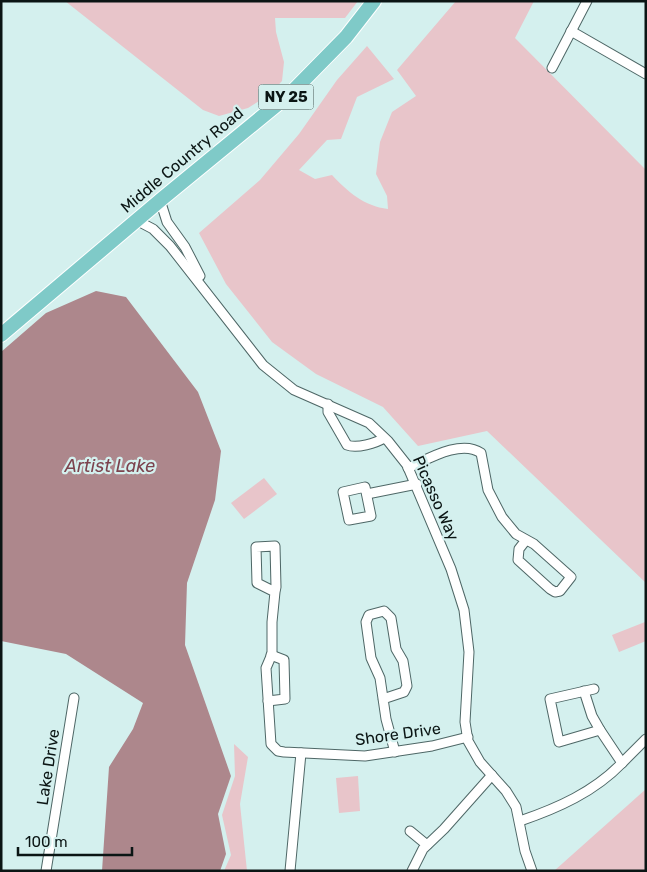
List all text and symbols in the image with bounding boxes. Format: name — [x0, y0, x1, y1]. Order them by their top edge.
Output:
road number: NY 25 — [258, 84, 314, 110]
street label: Middle Country Road — [117, 103, 247, 217]
street label: Picasso Way — [409, 453, 463, 544]
water label: Artist Lake — [64, 455, 155, 477]
street label: Shore Drive — [354, 719, 442, 749]
street label: Lake Drive — [33, 727, 63, 807]
scale bar — [18, 824, 131, 856]
text: 100 m — [25, 833, 67, 851]

